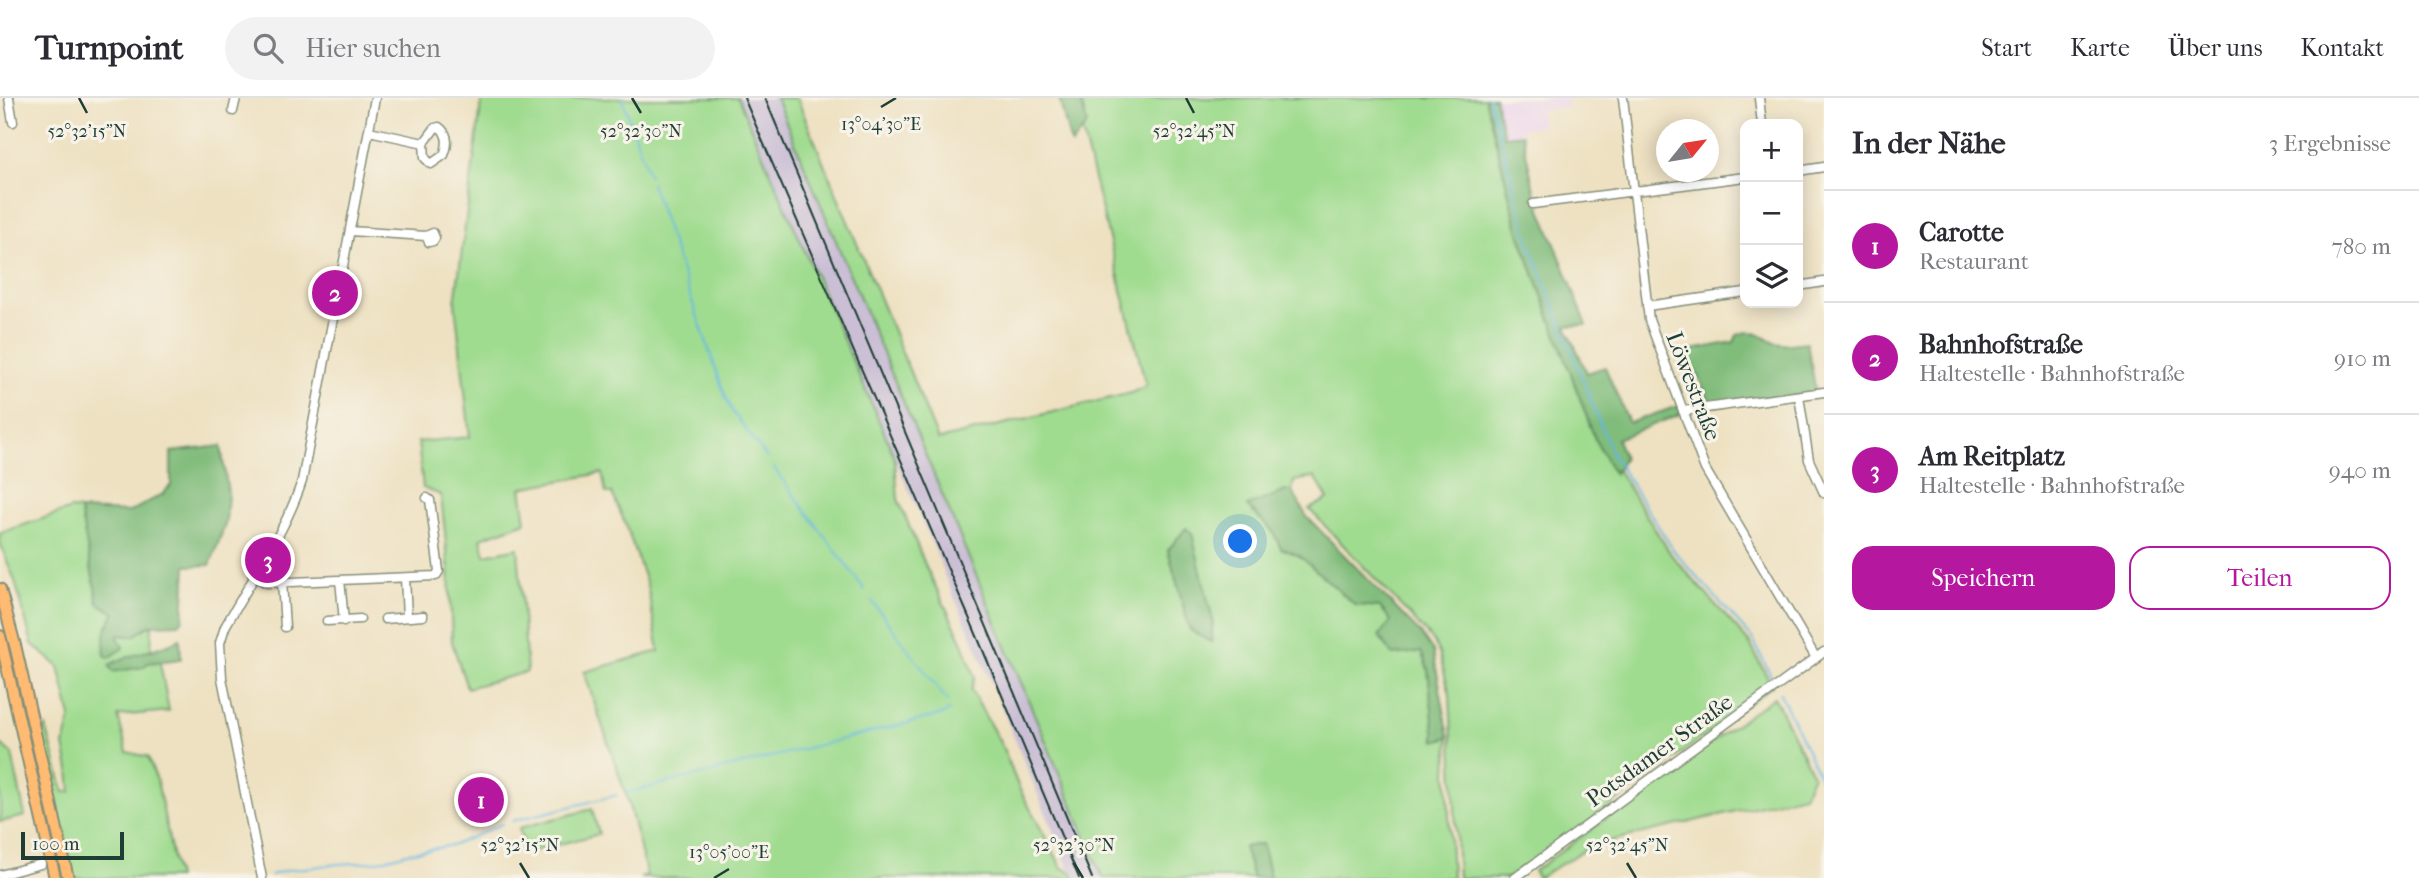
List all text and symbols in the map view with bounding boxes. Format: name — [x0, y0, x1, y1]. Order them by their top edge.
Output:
search box — [225, 17, 715, 80]
text: Turnpoint — [35, 29, 183, 68]
icon: search — [249, 29, 287, 67]
text: Hier suchen — [305, 33, 441, 64]
text: Start — [1981, 34, 2032, 62]
text: Karte — [2070, 34, 2130, 62]
text: Über uns — [2168, 34, 2263, 62]
text: Kontakt — [2301, 34, 2384, 62]
text: 13°04'30"E — [841, 114, 921, 135]
north arrow — [1656, 119, 1719, 182]
map controls — [1740, 119, 1803, 308]
button: + — [1740, 119, 1803, 182]
text: 52°32'15"N — [48, 121, 127, 142]
text: 52°32'30"N — [600, 121, 682, 142]
text: 52°32'45"N — [1153, 121, 1236, 142]
text: In der Nähe — [1852, 126, 2006, 161]
text: 3 Ergebnisse — [2269, 130, 2391, 157]
button: − — [1740, 182, 1803, 245]
text: Carotte — [1919, 217, 2004, 248]
text: 1 — [1871, 233, 1879, 260]
text: 780 m — [2332, 233, 2391, 260]
button: layers — [1740, 245, 1803, 308]
text: Restaurant — [1919, 248, 2029, 275]
pin: 2 — [312, 267, 358, 319]
street label: Löwestraße — [1660, 328, 1727, 444]
text: Bahnhofstraße — [1919, 329, 2083, 360]
text: 2 — [1869, 345, 1881, 372]
text: 910 m — [2334, 345, 2391, 372]
text: Haltestelle · Bahnhofstraße — [1919, 360, 2185, 387]
text: Am Reitplatz — [1919, 441, 2065, 472]
text: 3 — [1870, 457, 1880, 484]
text: 940 m — [2329, 457, 2391, 484]
text: Haltestelle · Bahnhofstraße — [1919, 472, 2185, 499]
your location — [1223, 524, 1257, 558]
pin: 3 — [245, 534, 291, 586]
button: Speichern — [1852, 546, 2115, 610]
button: Teilen — [2129, 546, 2391, 610]
street label: Potsdamer Straße — [1581, 688, 1738, 813]
pin: 1 — [458, 774, 504, 826]
scale bar — [21, 829, 124, 861]
text: 100 m — [32, 833, 80, 855]
text: 52°32'15"N — [481, 835, 560, 856]
text: 52°32'30"N — [1033, 835, 1115, 856]
text: 52°32'45"N — [1586, 835, 1669, 856]
text: 13°05'00"E — [689, 842, 769, 863]

